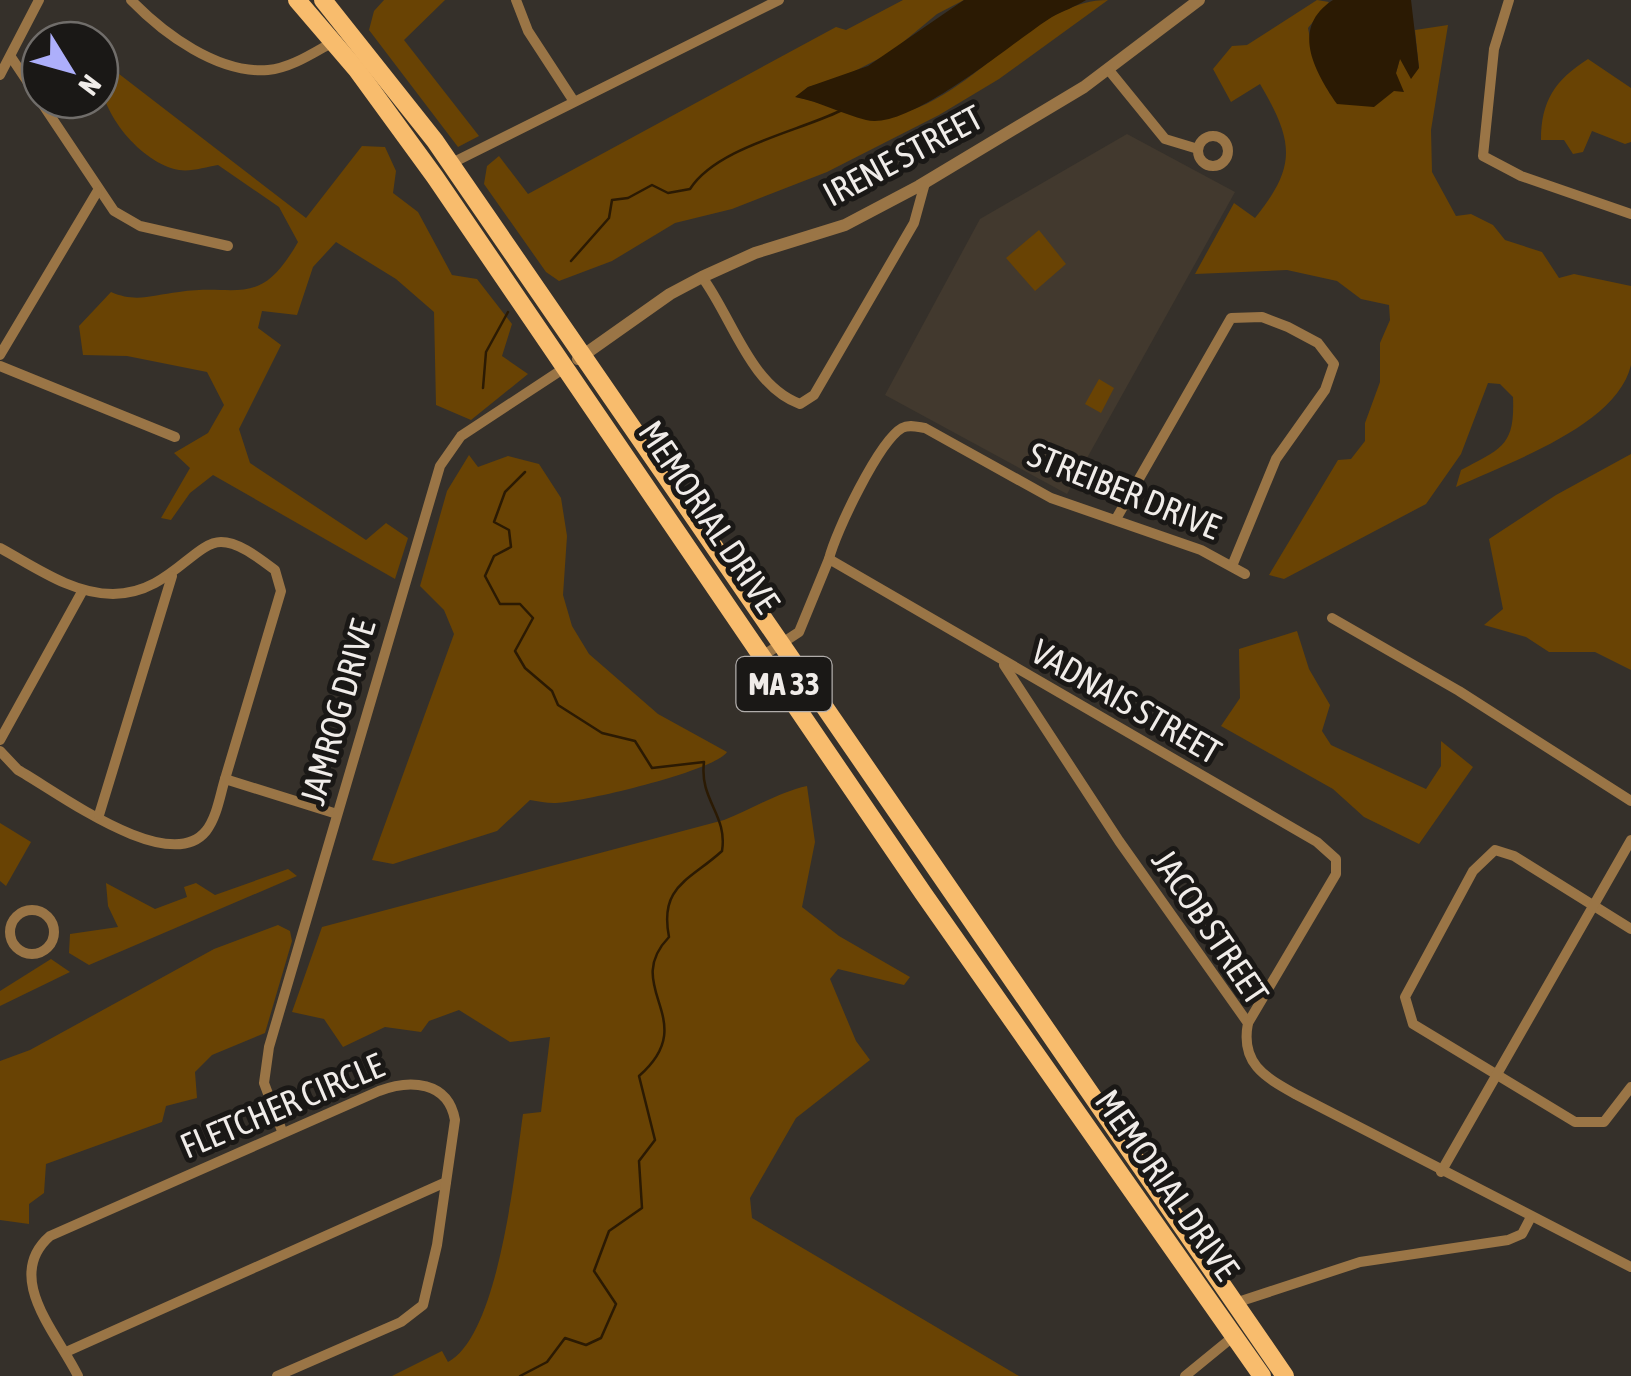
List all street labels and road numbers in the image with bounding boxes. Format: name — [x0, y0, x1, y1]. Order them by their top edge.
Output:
street label: IRENE STREET — [816, 97, 989, 214]
street label: MEMORIAL DRIVE — [631, 413, 789, 620]
street label: STREIBER DRIVE — [1023, 433, 1226, 547]
street label: JAMROG DRIVE — [292, 614, 383, 809]
street label: VADNAIS STREET — [1025, 631, 1228, 771]
road number: MA 33 — [736, 657, 832, 711]
street label: JACOB STREET — [1144, 841, 1277, 1011]
street label: FLETCHER CIRCLE — [174, 1044, 389, 1166]
street label: MEMORIAL DRIVE — [1088, 1082, 1248, 1287]

